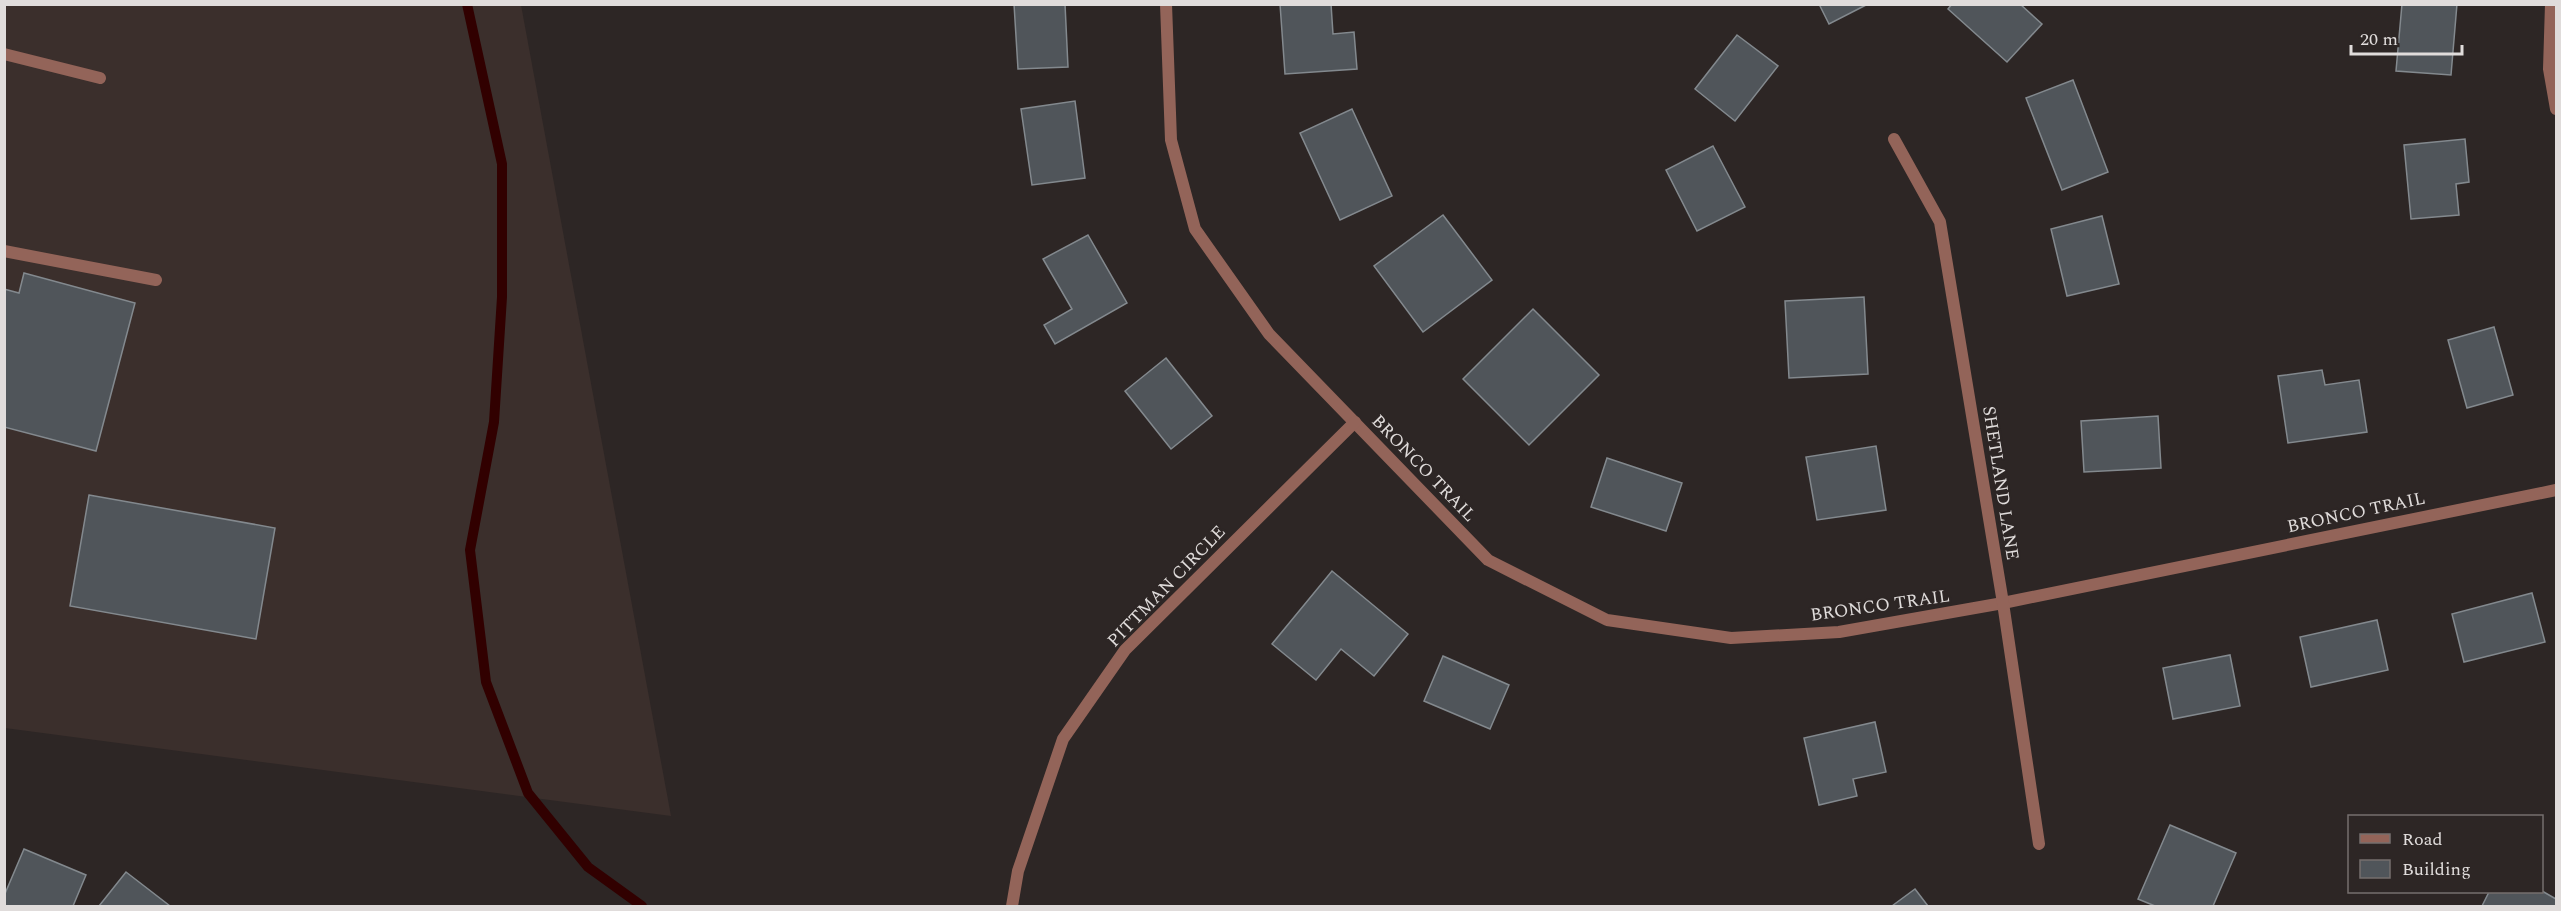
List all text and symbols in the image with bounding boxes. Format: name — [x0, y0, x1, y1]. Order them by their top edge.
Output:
scale bar — [2351, 18, 2462, 56]
text: 20 m — [2360, 26, 2398, 53]
street label: SHETLAND LANE — [1975, 404, 2026, 562]
street label: BRONCO TRAIL — [1365, 408, 1482, 528]
street label: BRONCO TRAIL — [2284, 485, 2428, 540]
street label: PITTMAN CIRCLE — [1101, 519, 1232, 653]
street label: BRONCO TRAIL — [1809, 582, 1952, 629]
legend — [2348, 815, 2543, 893]
text: Road — [2402, 826, 2443, 853]
text: Building — [2402, 856, 2471, 883]

